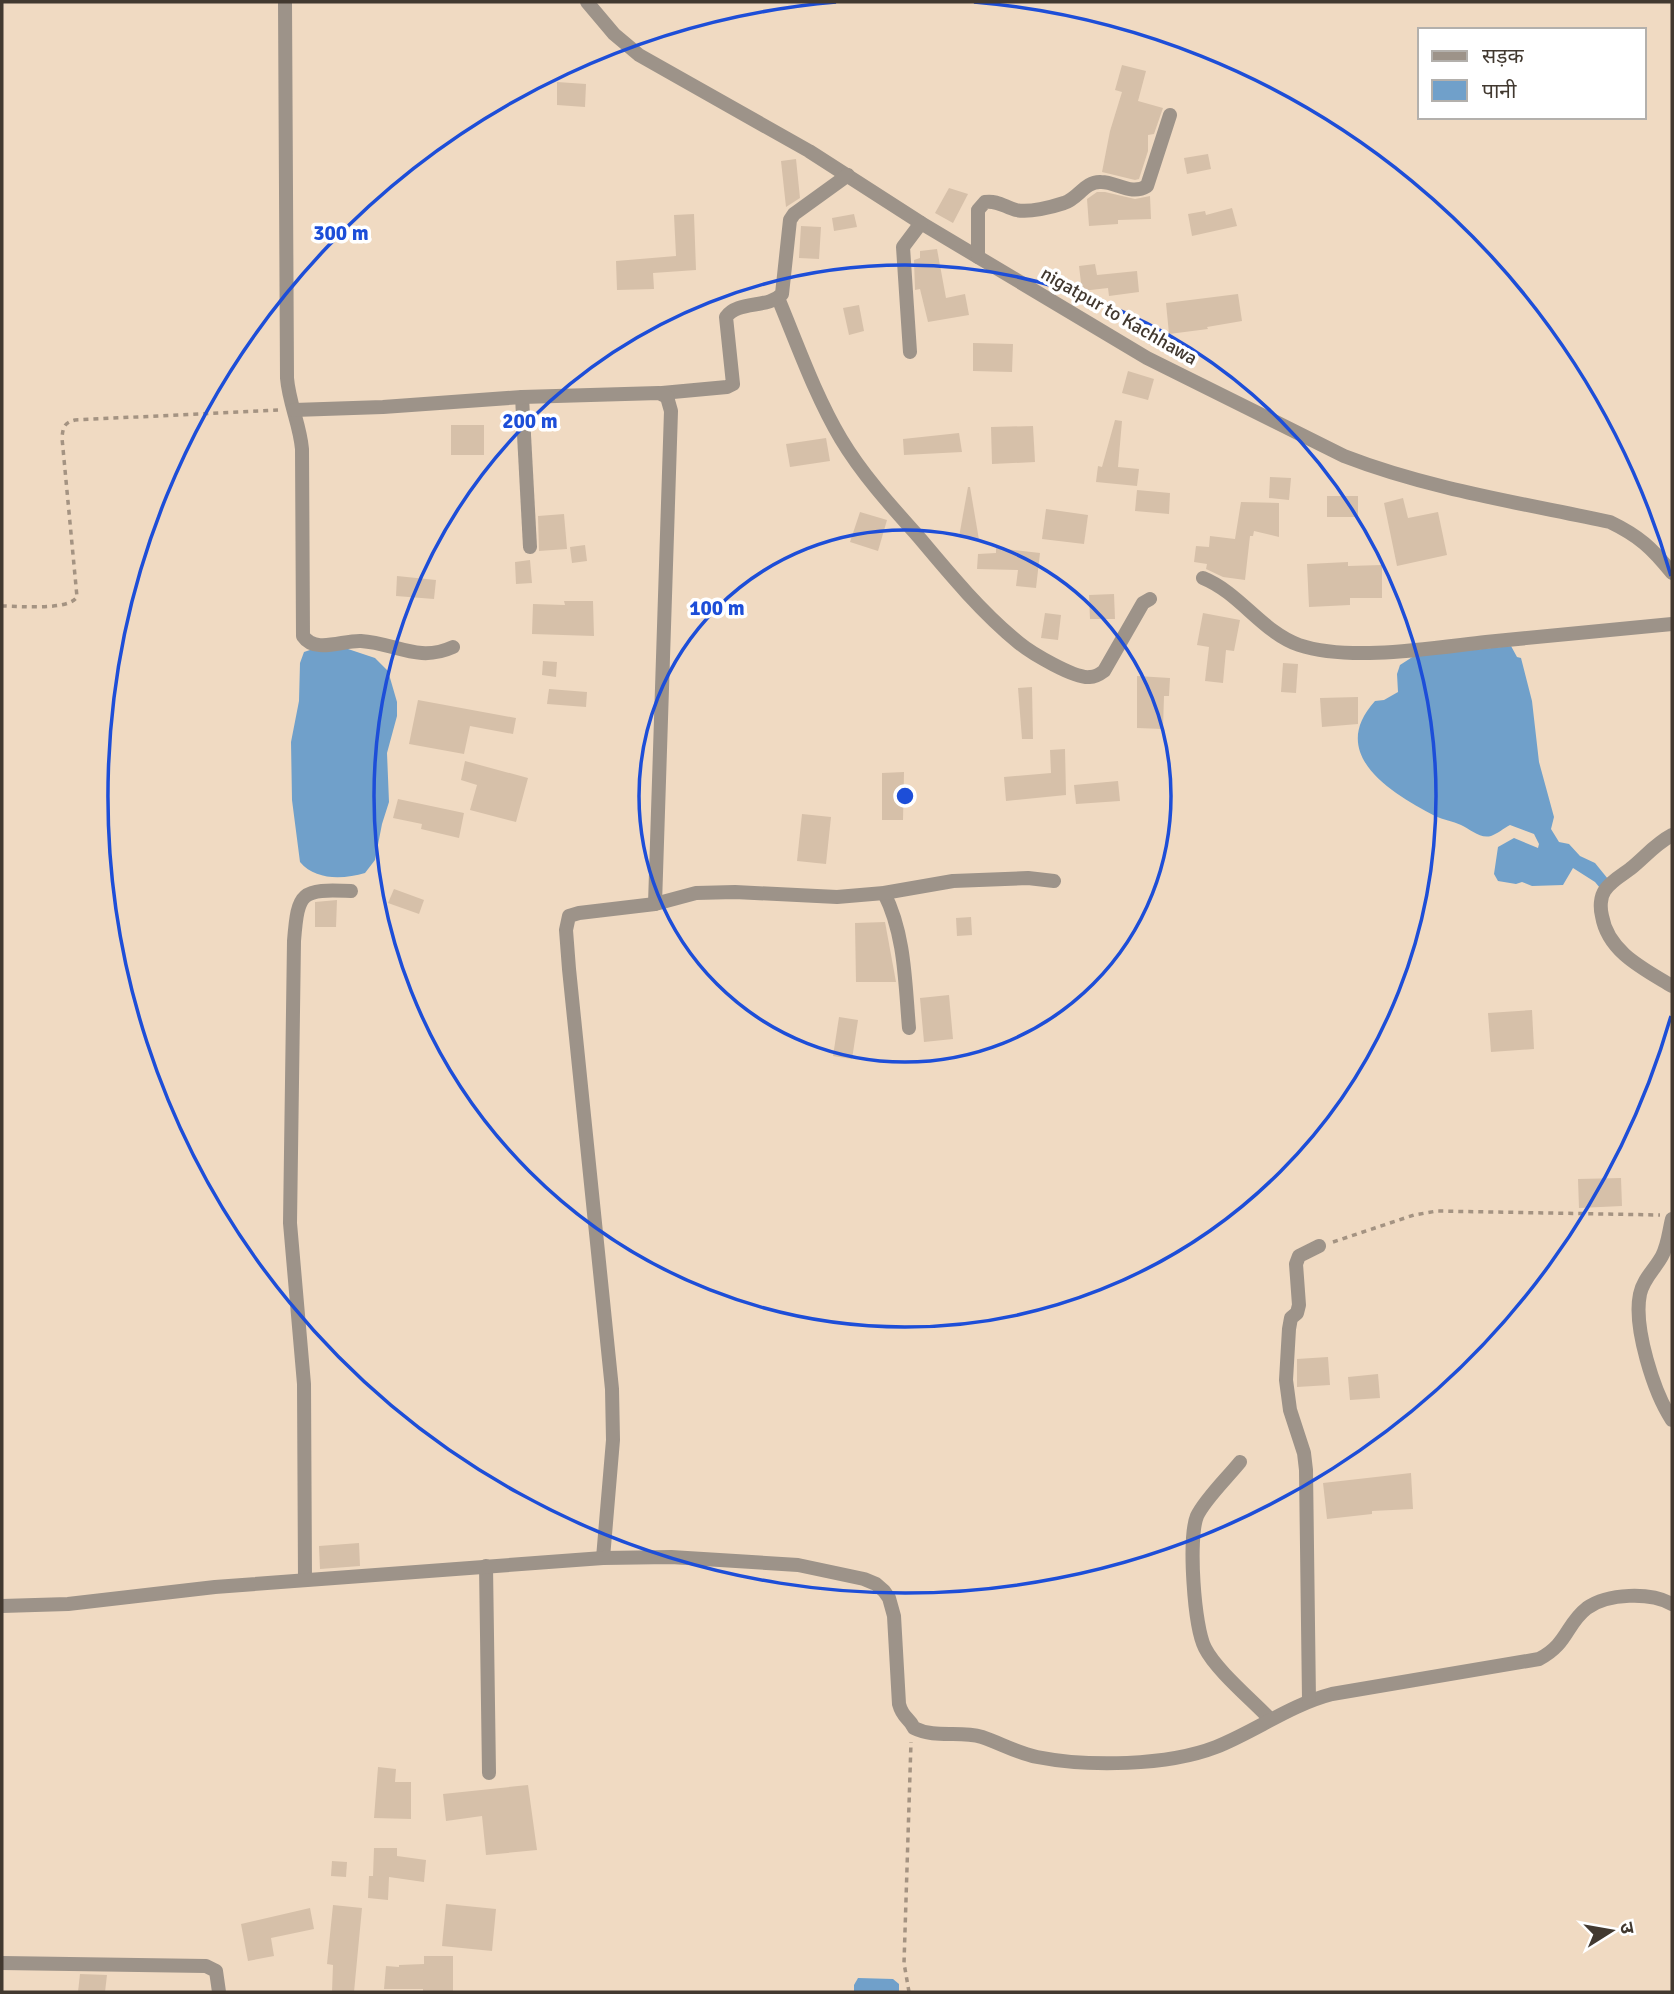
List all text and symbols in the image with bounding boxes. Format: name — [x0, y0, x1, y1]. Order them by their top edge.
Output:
legend — [1418, 28, 1646, 119]
text: सड़क — [1482, 43, 1524, 69]
text: पानी — [1482, 78, 1517, 104]
text: 300 m — [313, 220, 369, 246]
street label: nigatpur to Kachhawa — [1036, 261, 1202, 371]
text: 200 m — [502, 408, 558, 434]
text: 100 m — [689, 595, 745, 621]
centre of rings — [893, 784, 917, 808]
north arrow — [1576, 1896, 1646, 1966]
text: उ — [1614, 1920, 1640, 1937]

